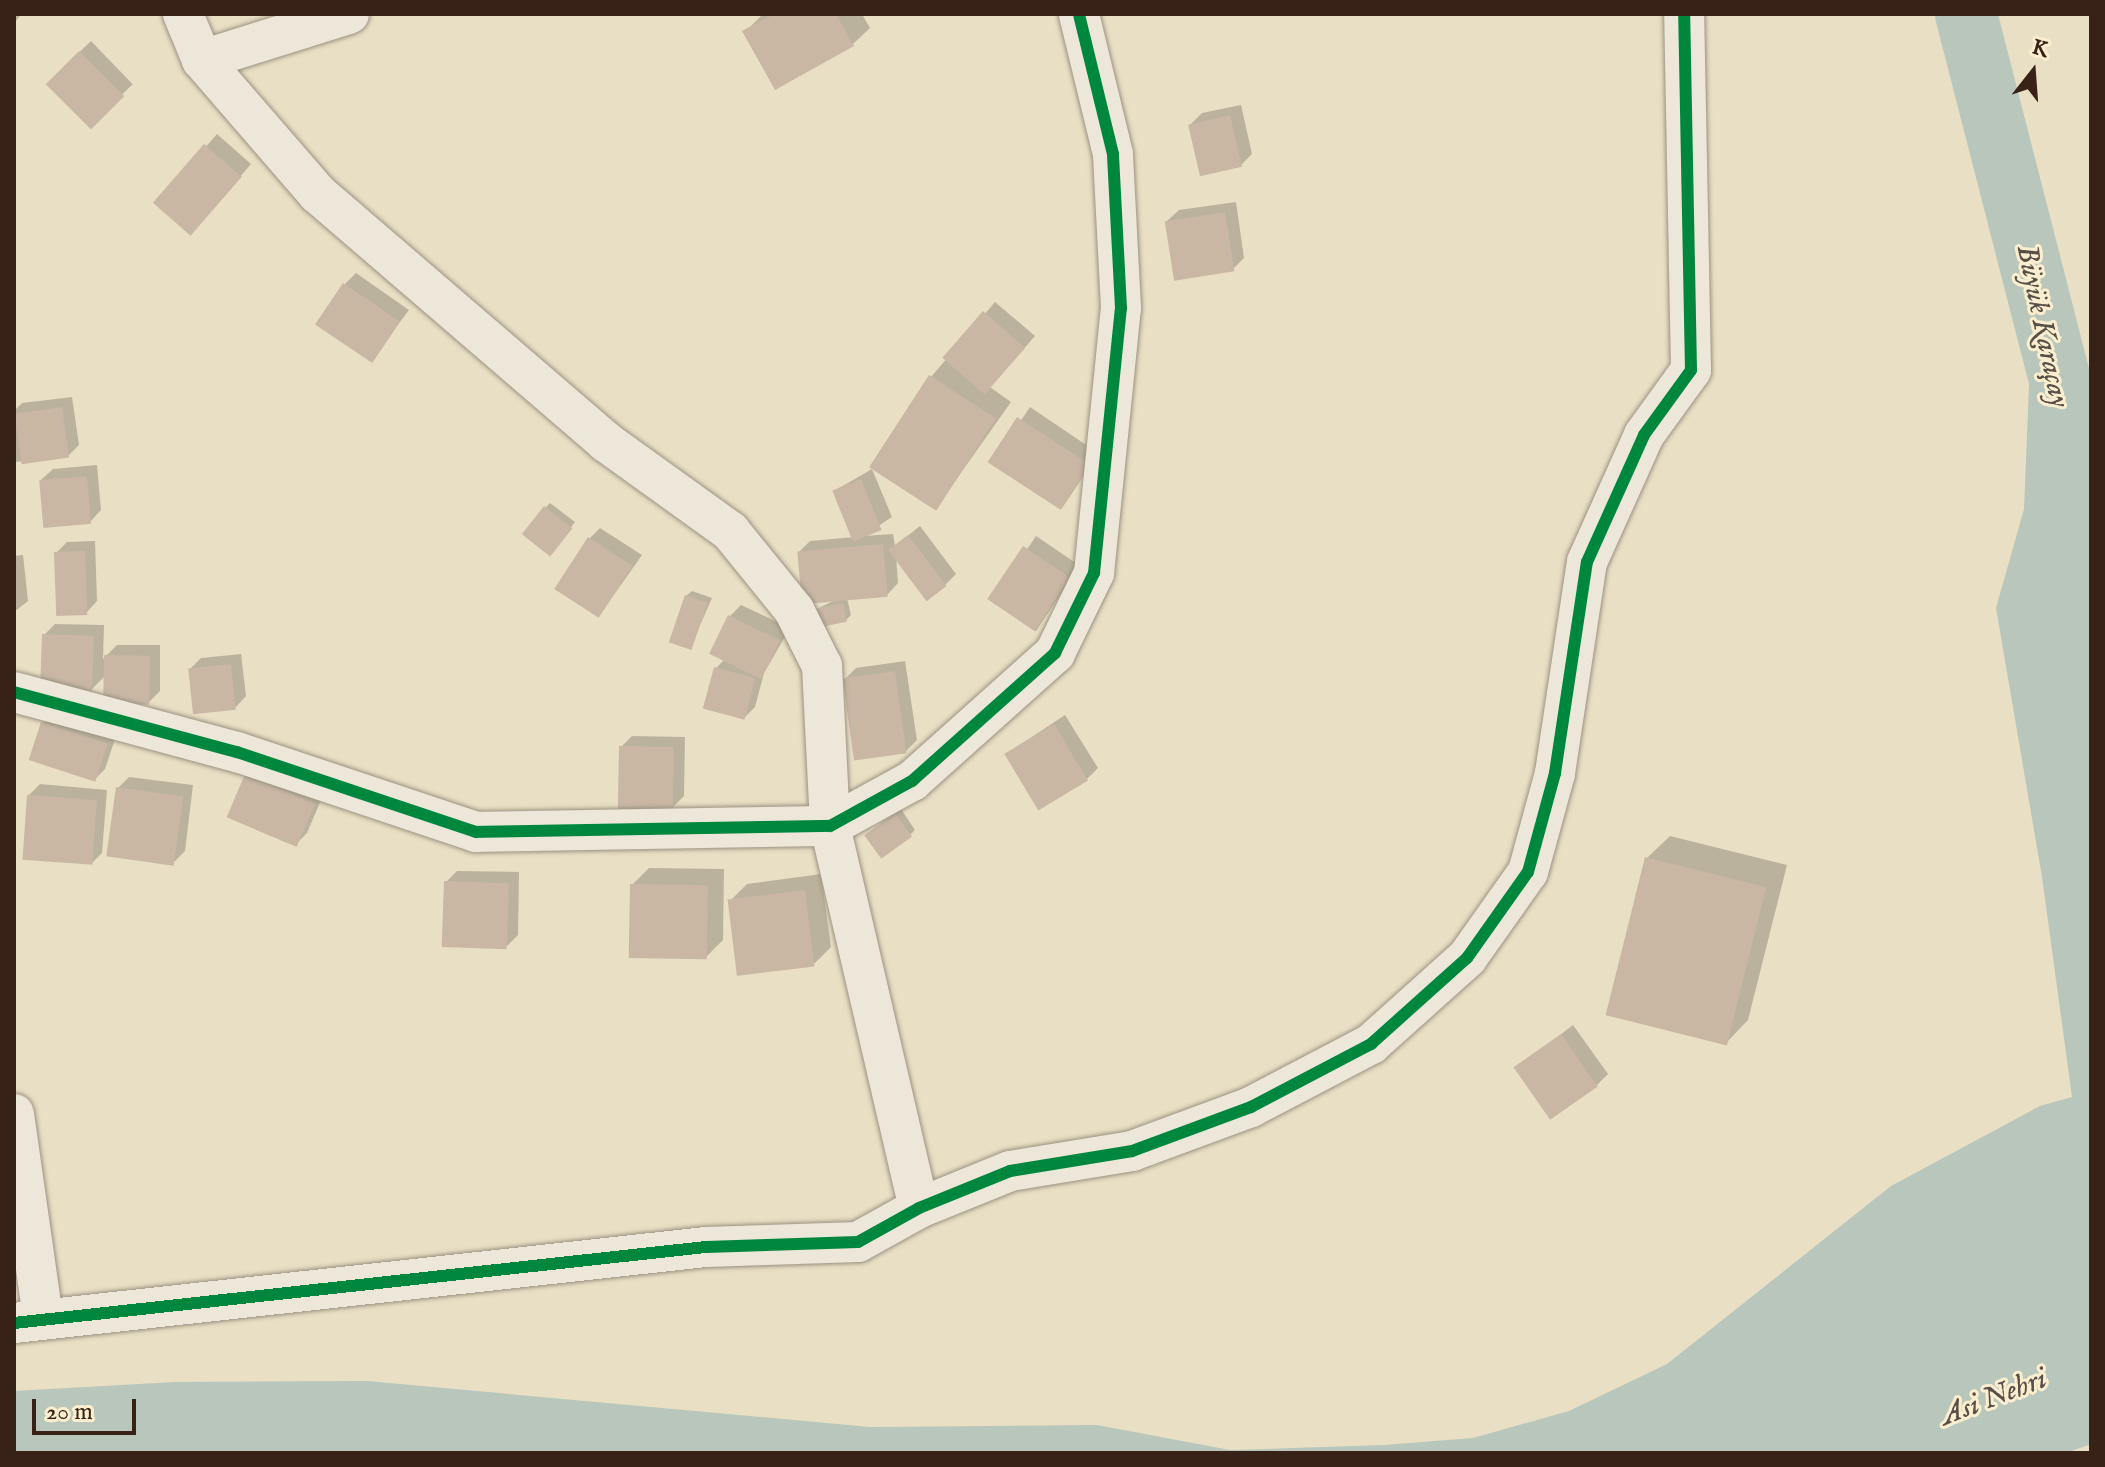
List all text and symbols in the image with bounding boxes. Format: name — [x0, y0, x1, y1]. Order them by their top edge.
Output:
north arrow — [1993, 32, 2073, 112]
text: K — [2028, 33, 2052, 65]
water label: Büyük Karaçay — [2007, 241, 2077, 411]
water label: Asi Nehri — [1936, 1361, 2052, 1435]
scale bar — [36, 1383, 140, 1433]
text: 20 m — [46, 1397, 93, 1428]

